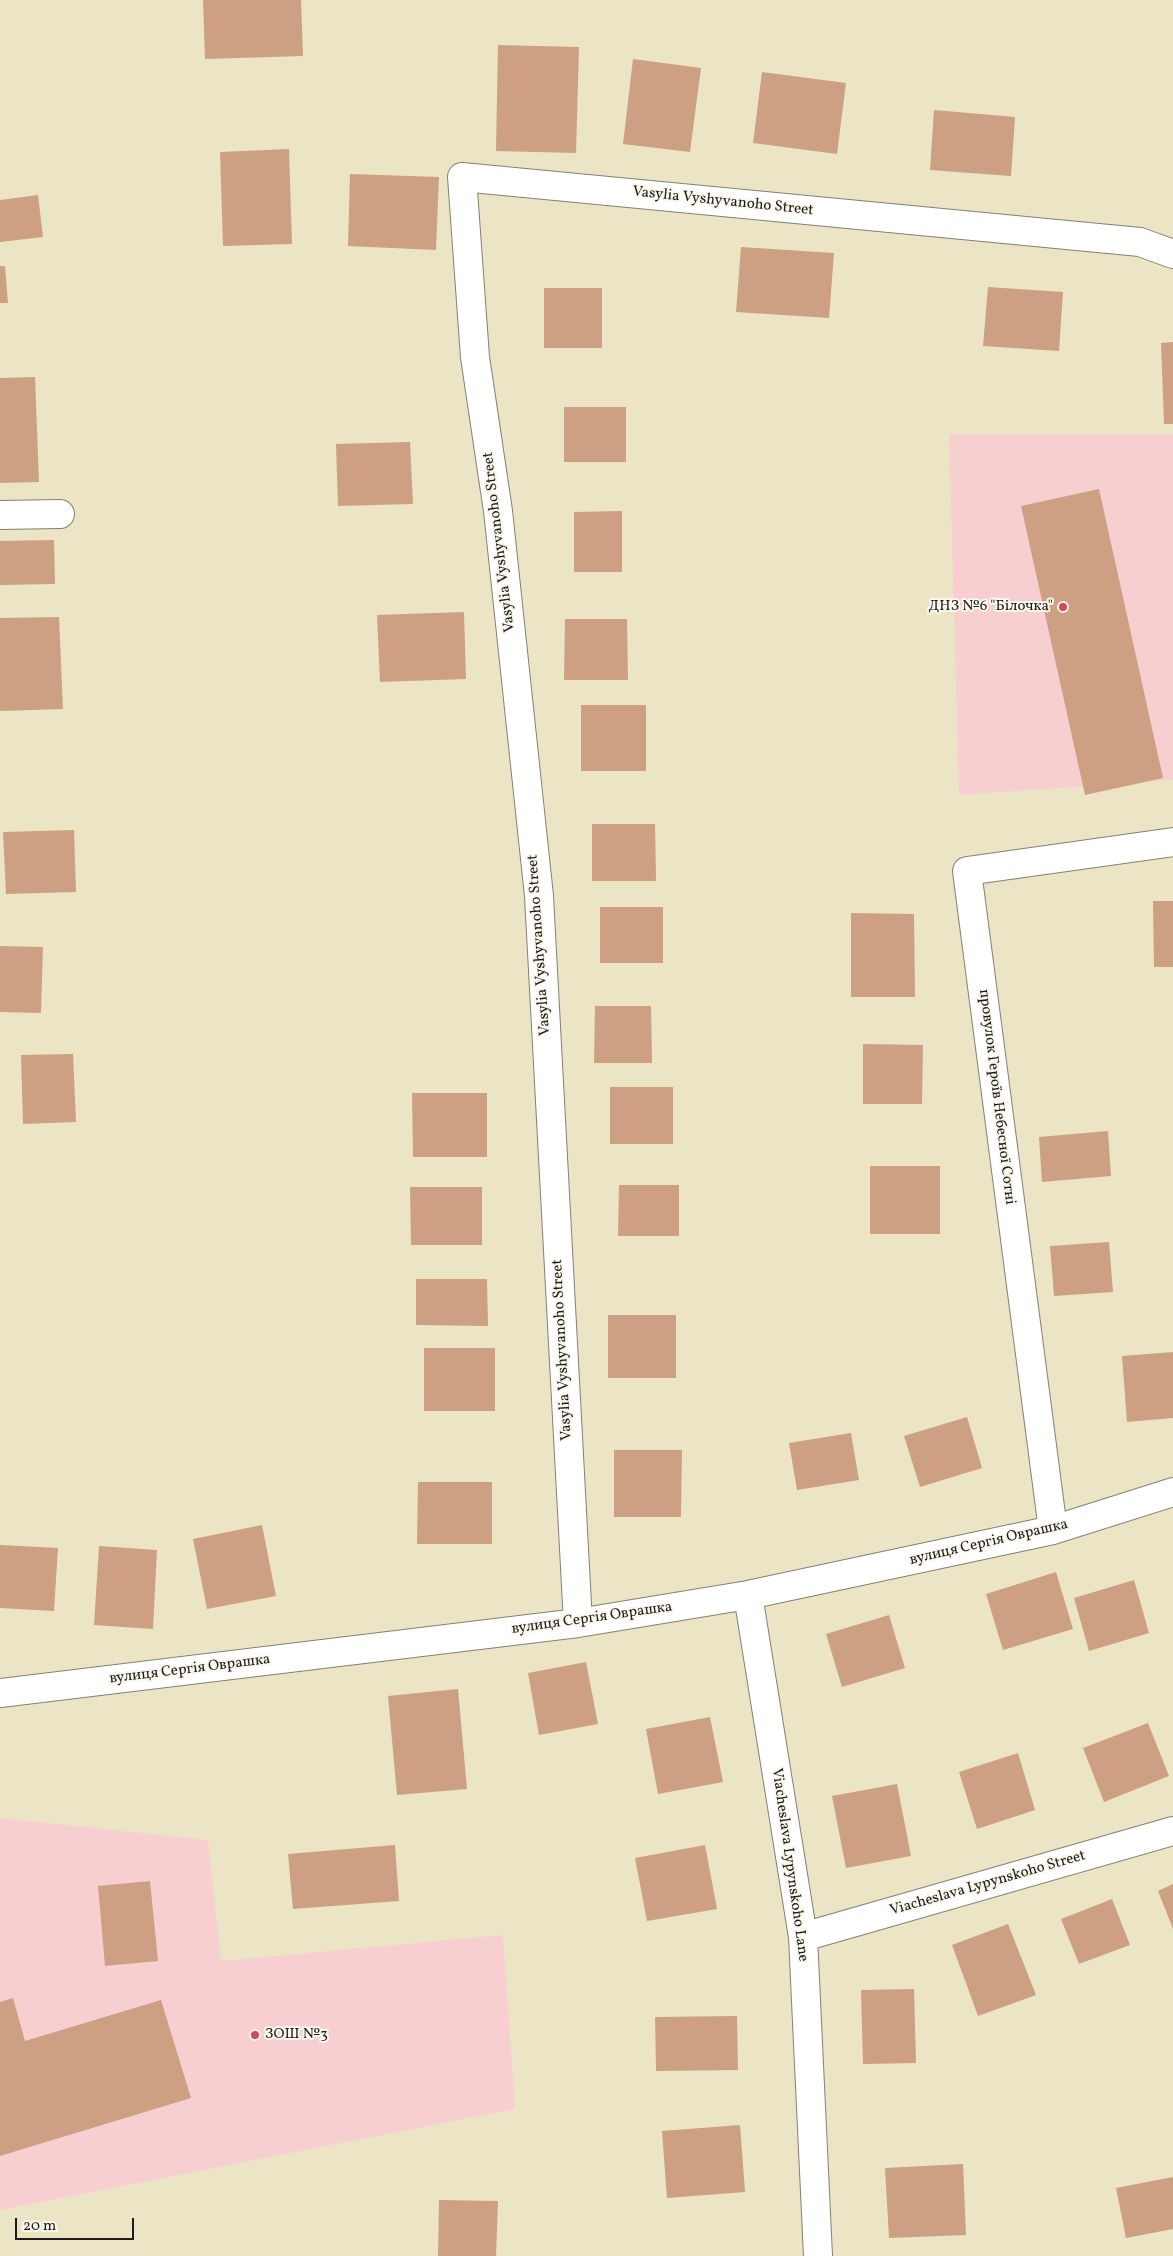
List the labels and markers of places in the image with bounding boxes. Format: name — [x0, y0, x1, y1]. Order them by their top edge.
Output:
place label: ДНЗ №6 "Білочка" — [929, 598, 1053, 616]
marker: ДНЗ №6 "Білочка" — [1057, 601, 1069, 613]
place label: ЗОШ №3 — [265, 2026, 328, 2044]
marker: ЗОШ №3 — [249, 2029, 261, 2041]

